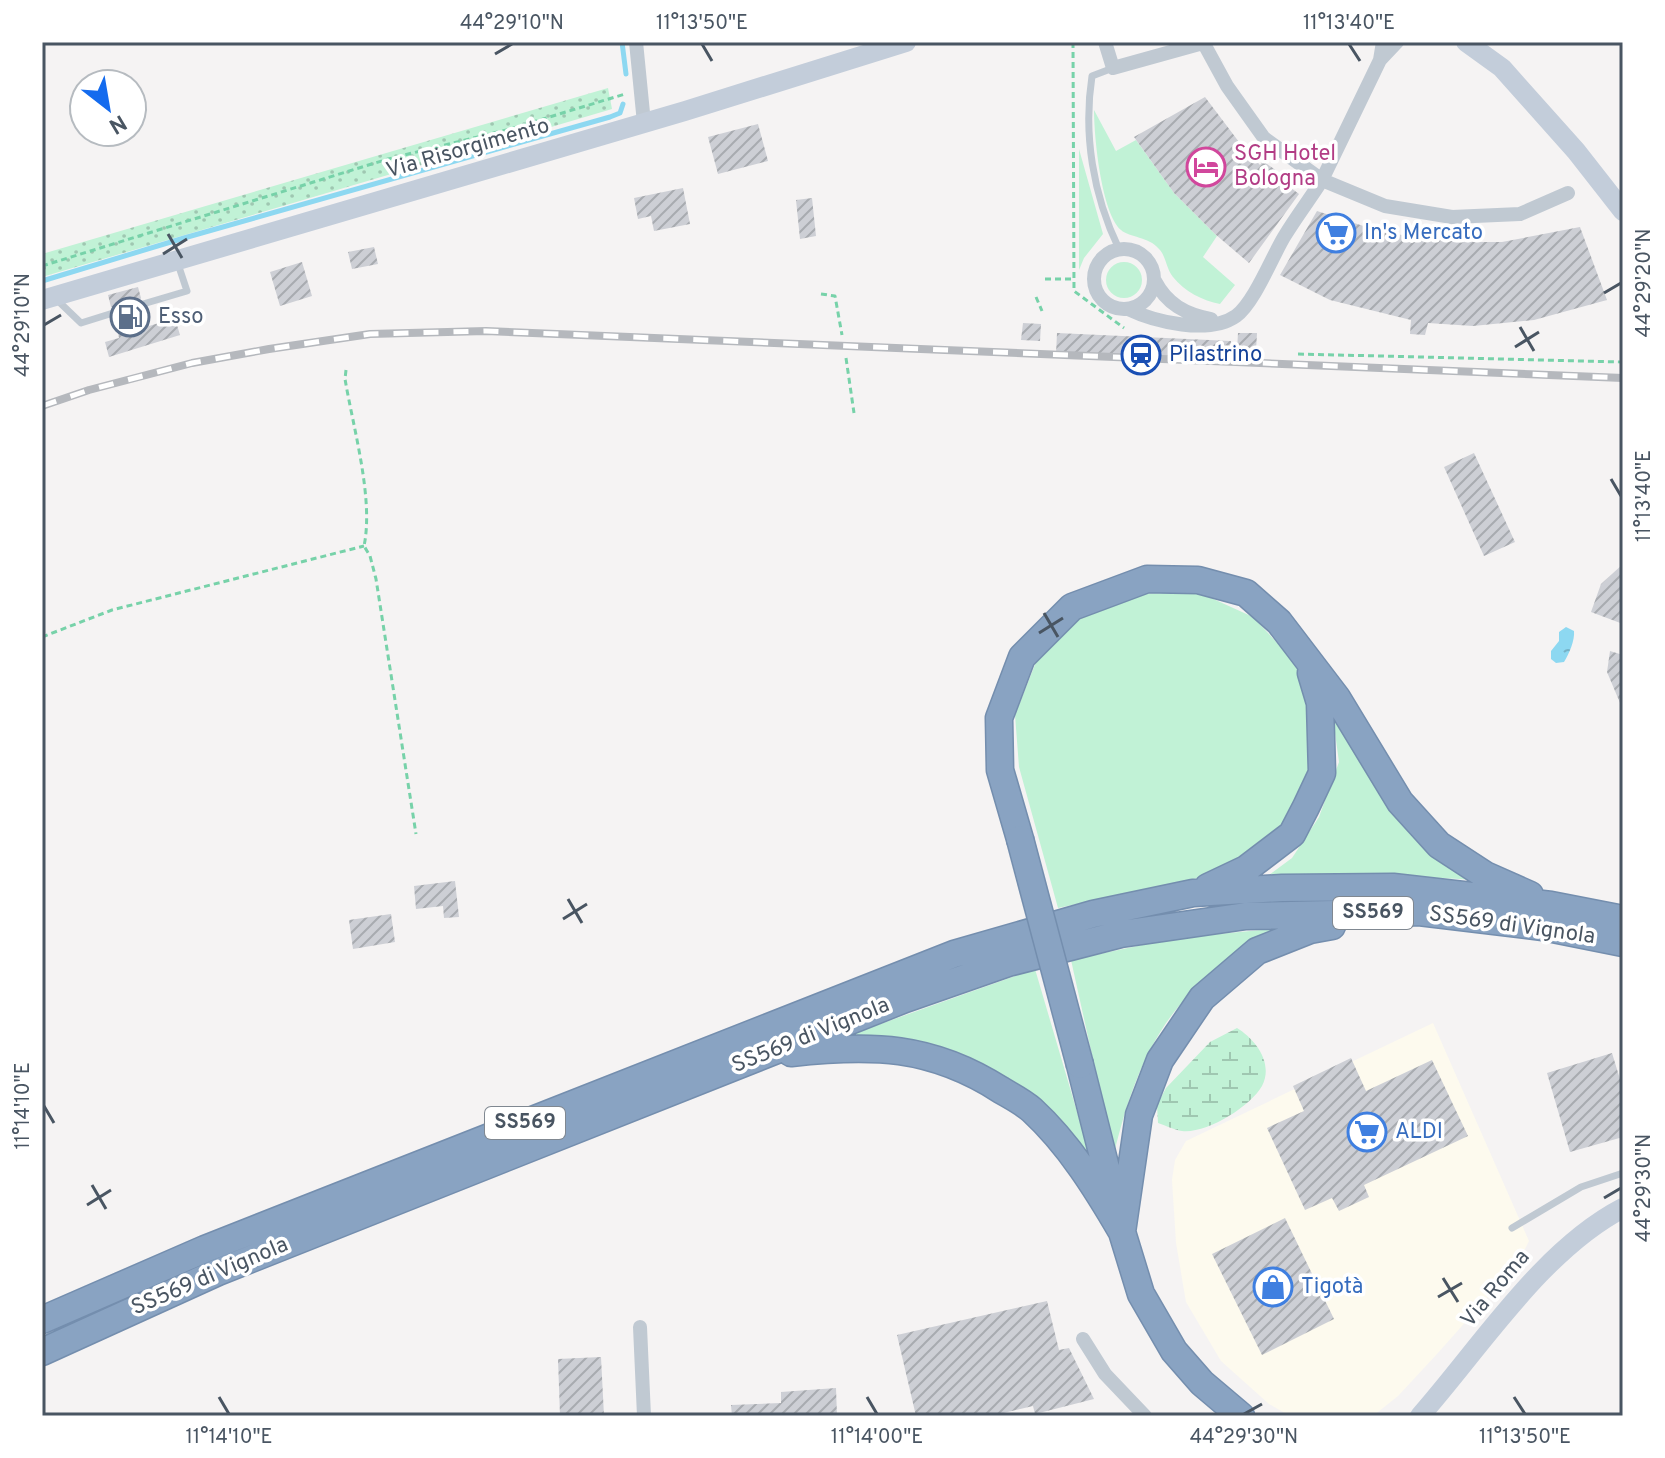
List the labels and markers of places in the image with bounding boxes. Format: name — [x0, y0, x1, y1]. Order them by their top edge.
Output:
place label: SGH Hotel Bologna — [1234, 141, 1336, 193]
hotel icon: SGH Hotel Bologna — [1185, 146, 1227, 188]
supermarket icon: In's Mercato — [1315, 212, 1357, 254]
place label: In's Mercato — [1364, 220, 1483, 247]
fuel station icon: Esso — [109, 296, 151, 338]
place label: Esso — [158, 304, 203, 331]
station icon: Pilastrino — [1120, 334, 1162, 376]
place label: Pilastrino — [1169, 342, 1262, 369]
supermarket icon: ALDI — [1346, 1111, 1388, 1153]
place label: ALDI — [1395, 1119, 1443, 1146]
shop icon: Tigotà — [1252, 1266, 1294, 1308]
place label: Tigotà — [1301, 1274, 1363, 1301]

